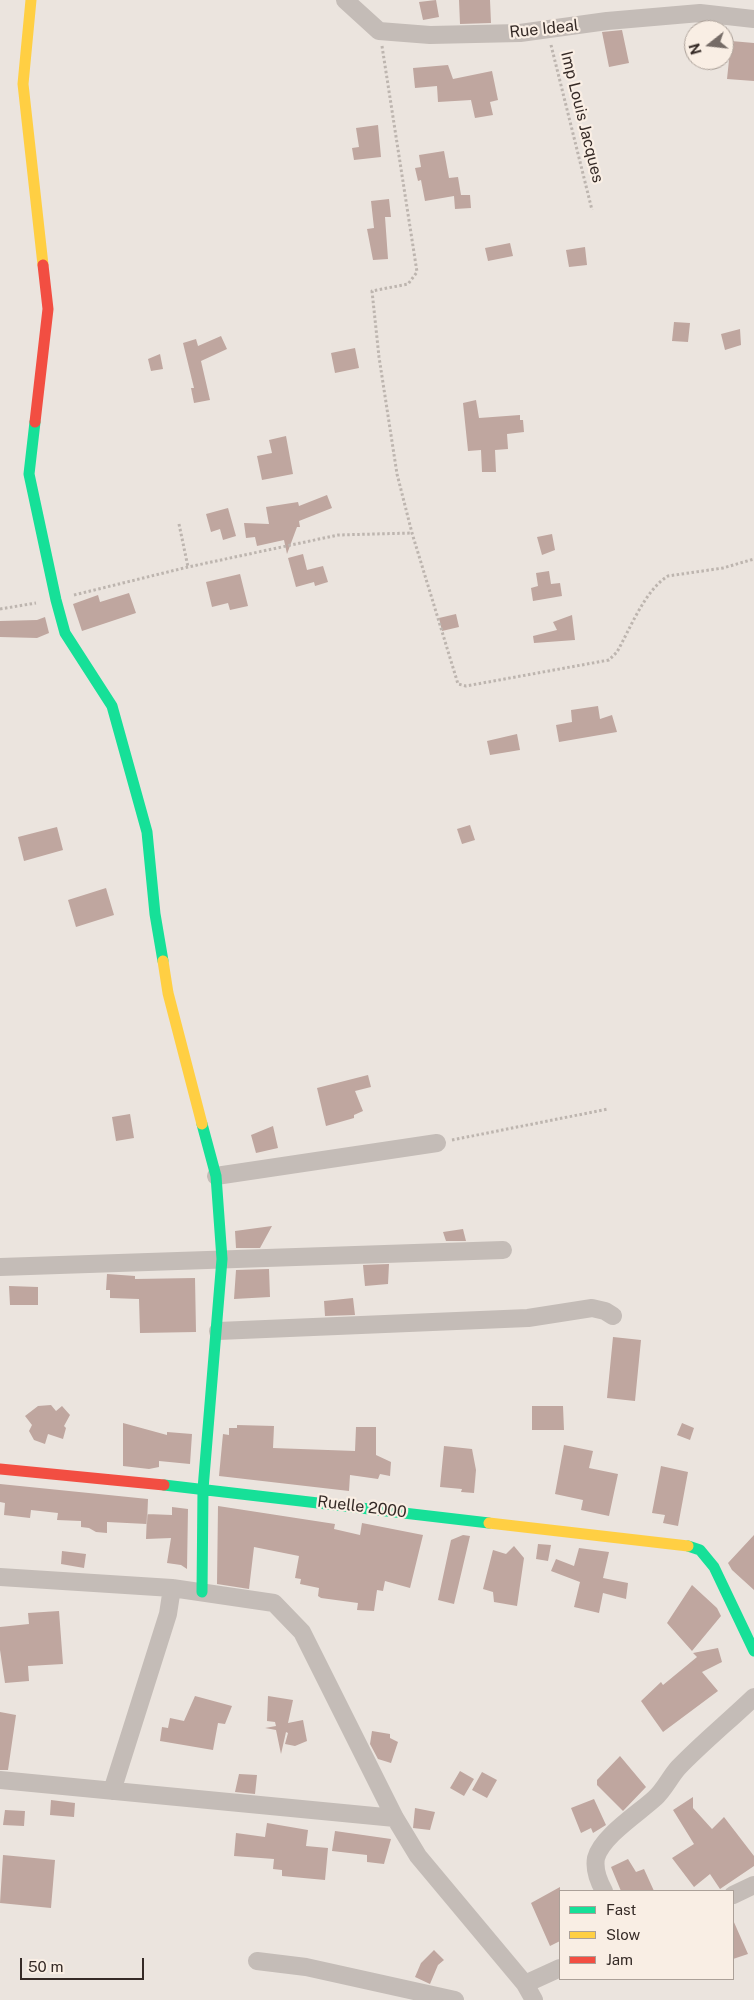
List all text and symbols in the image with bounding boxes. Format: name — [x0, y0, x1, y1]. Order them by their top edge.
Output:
street label: Rue Ideal — [508, 16, 580, 42]
north arrow — [684, 20, 734, 70]
text: N — [686, 41, 705, 56]
street label: Imp Louis Jacques — [556, 49, 608, 185]
street label: Ruelle 2000 — [316, 1492, 408, 1522]
legend — [559, 1890, 734, 1980]
text: Fast — [606, 1901, 636, 1918]
text: Slow — [606, 1926, 640, 1943]
scale bar — [22, 1948, 146, 1980]
text: Jam — [606, 1951, 633, 1968]
text: 50 m — [28, 1958, 63, 1975]

